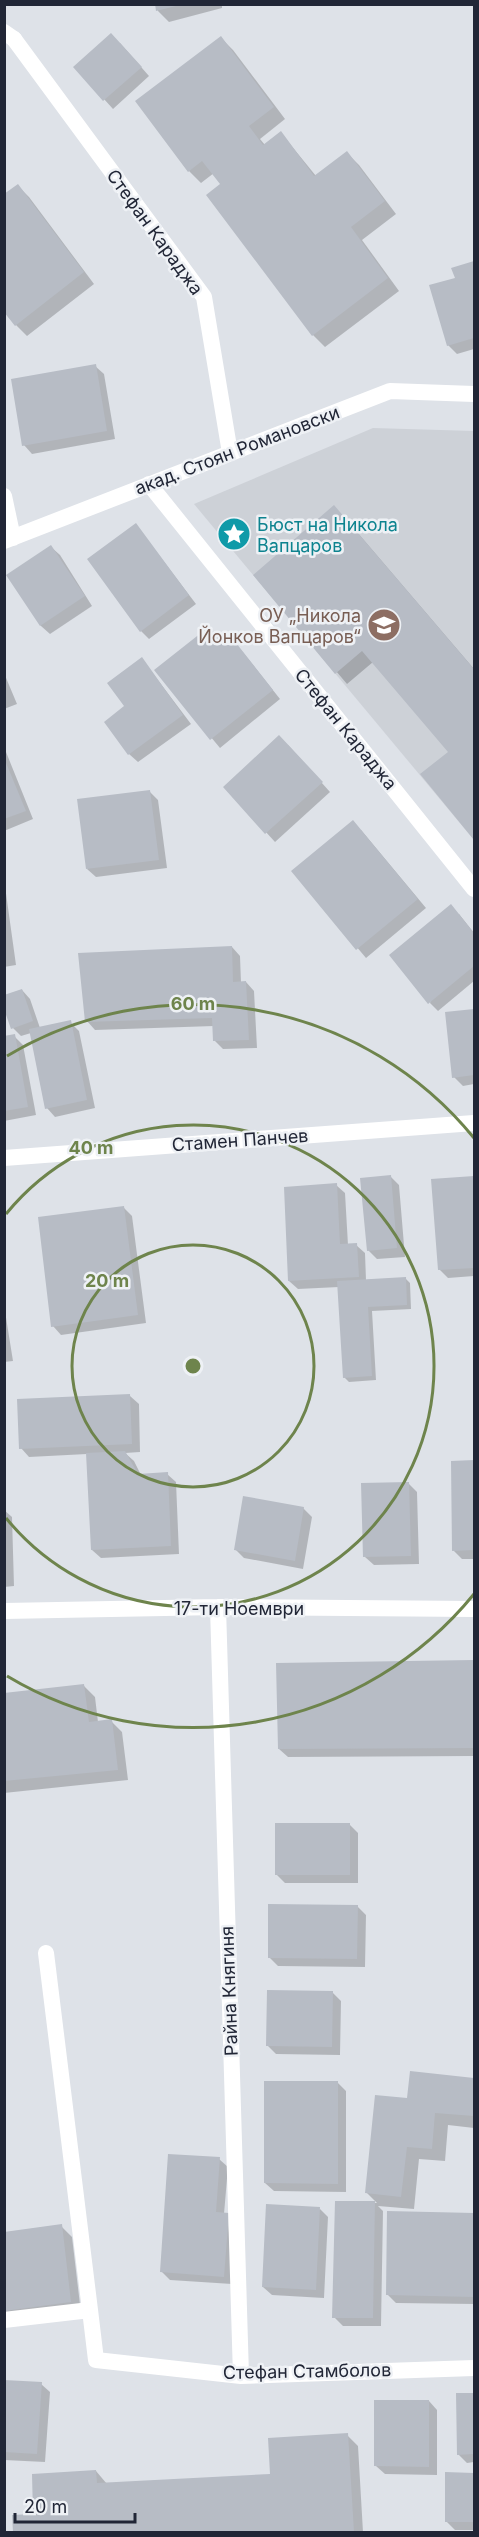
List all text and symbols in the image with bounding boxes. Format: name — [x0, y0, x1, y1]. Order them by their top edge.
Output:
street label: Стефан Караджа — [103, 165, 207, 299]
street label: акад. Стоян Романовски — [132, 401, 342, 499]
place label: Бюст на Никола Вапцаров — [257, 514, 398, 556]
place icon: Бюст на Никола Вапцаров — [216, 516, 252, 552]
place label: ОУ „Никола Йонков Вапцаров“ — [198, 605, 361, 647]
school or university icon: ОУ „Никола Йонков Вапцаров“ — [366, 607, 402, 643]
street label: Стефан Караджа — [291, 664, 401, 794]
text: 60 m — [171, 993, 215, 1014]
street label: Стамен Панчев — [171, 1125, 309, 1155]
text: 40 m — [69, 1137, 114, 1158]
text: 20 m — [85, 1270, 129, 1291]
centre of rings — [183, 1356, 203, 1376]
street label: 17-ти Ноември — [174, 1598, 304, 1619]
street label: Райна Княгиня — [216, 1926, 242, 2056]
street label: Стефан Стамболов — [223, 2359, 391, 2383]
scale bar — [15, 2486, 135, 2524]
text: 20 m — [24, 2496, 67, 2517]

